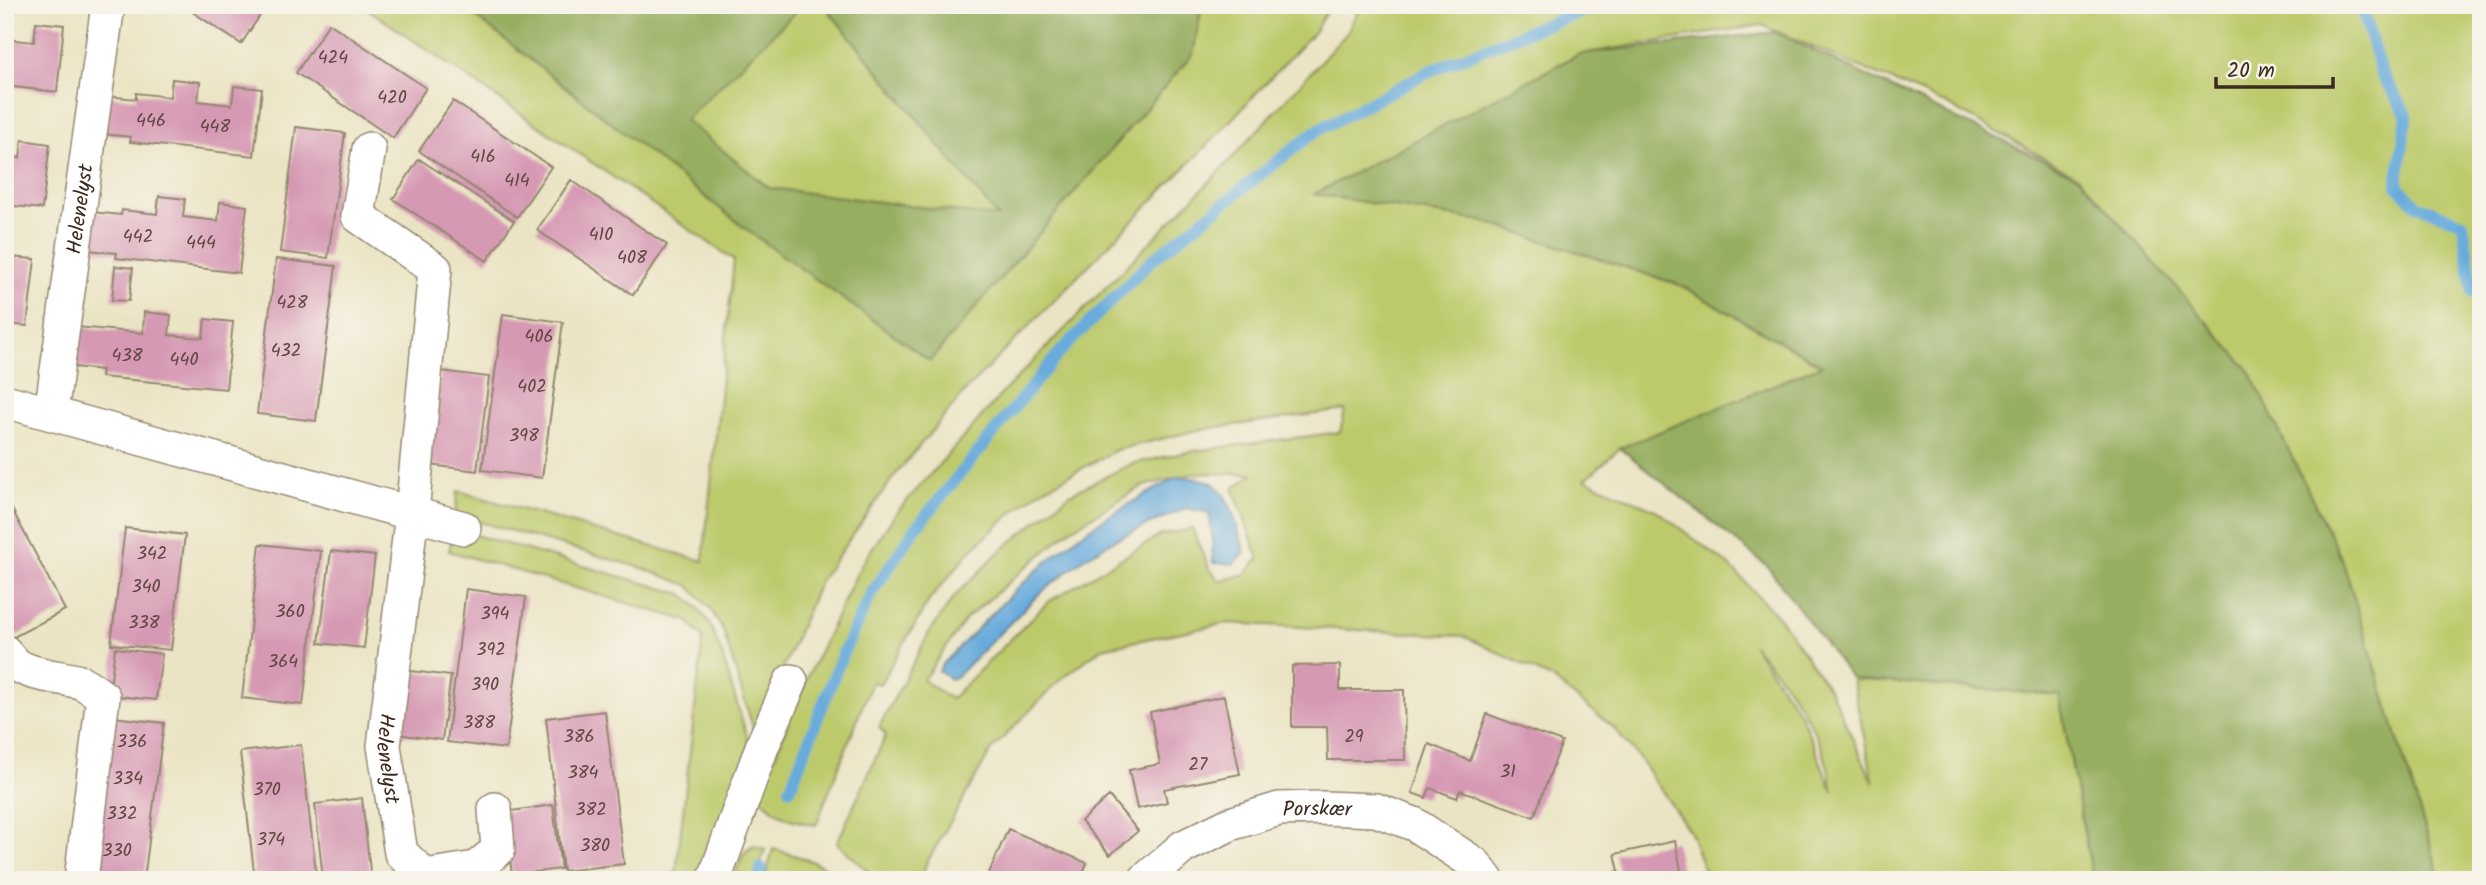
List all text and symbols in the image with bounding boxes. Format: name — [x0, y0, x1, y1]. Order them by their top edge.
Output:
house number: 424 — [318, 44, 348, 73]
scale bar — [2216, 46, 2334, 90]
text: 20 m — [2227, 55, 2275, 88]
house number: 420 — [377, 84, 407, 113]
house number: 446 — [136, 107, 166, 136]
house number: 448 — [200, 113, 230, 142]
house number: 416 — [470, 143, 496, 172]
street label: Helenelyst — [58, 161, 104, 256]
house number: 414 — [504, 167, 530, 196]
house number: 410 — [589, 221, 613, 250]
house number: 442 — [123, 223, 153, 252]
house number: 444 — [186, 229, 216, 258]
house number: 408 — [617, 244, 647, 273]
house number: 428 — [276, 289, 308, 318]
house number: 406 — [525, 323, 553, 352]
house number: 432 — [271, 337, 301, 366]
house number: 438 — [111, 342, 143, 371]
house number: 440 — [170, 346, 198, 375]
house number: 402 — [517, 373, 547, 402]
house number: 398 — [509, 422, 539, 451]
house number: 342 — [137, 540, 167, 569]
house number: 340 — [131, 573, 161, 602]
house number: 360 — [275, 598, 305, 627]
house number: 394 — [481, 600, 510, 629]
house number: 338 — [128, 609, 160, 638]
house number: 392 — [476, 636, 506, 665]
house number: 364 — [268, 648, 298, 677]
house number: 390 — [471, 671, 499, 700]
house number: 388 — [463, 709, 495, 738]
street label: Helenelyst — [366, 711, 408, 807]
house number: 386 — [563, 723, 595, 752]
house number: 29 — [1344, 723, 1364, 752]
house number: 336 — [117, 728, 147, 757]
house number: 27 — [1189, 751, 1208, 780]
house number: 31 — [1500, 758, 1516, 787]
house number: 384 — [567, 759, 599, 788]
house number: 334 — [113, 765, 143, 794]
house number: 370 — [253, 776, 281, 805]
street label: Porskær — [1282, 793, 1353, 827]
house number: 382 — [575, 796, 607, 825]
house number: 332 — [106, 800, 138, 829]
house number: 374 — [257, 826, 285, 855]
house number: 380 — [580, 832, 610, 861]
house number: 330 — [102, 837, 132, 866]

